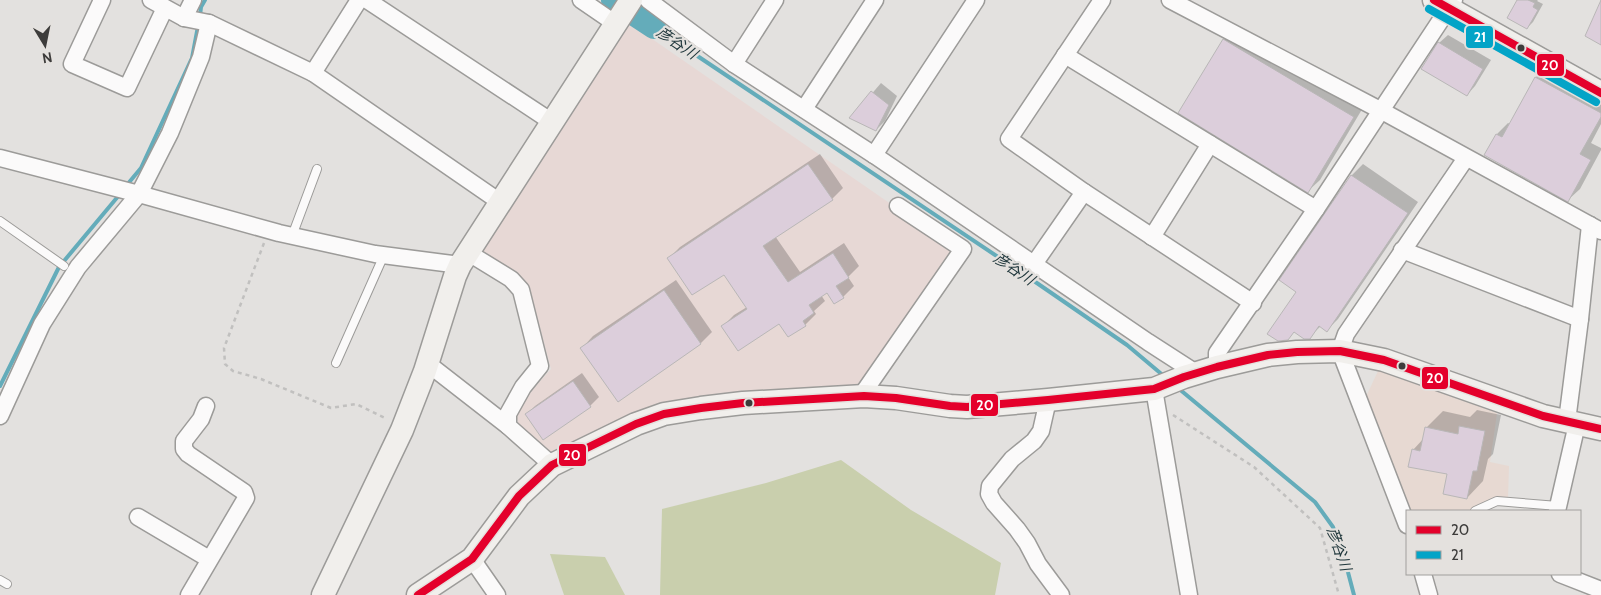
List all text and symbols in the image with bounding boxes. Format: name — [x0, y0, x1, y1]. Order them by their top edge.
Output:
north arrow — [20, 20, 70, 70]
water label: 彦谷川 — [653, 23, 702, 64]
line badge: 21 — [1465, 25, 1494, 49]
text: 21 — [1474, 28, 1486, 46]
unlabelled marker — [1516, 43, 1526, 53]
text: N — [41, 48, 54, 68]
line badge: 20 — [1536, 53, 1565, 77]
text: 20 — [1541, 56, 1559, 74]
water label: 彦谷川 — [990, 249, 1039, 290]
unlabelled marker — [1397, 361, 1407, 371]
line badge: 20 — [1421, 366, 1449, 390]
text: 20 — [1426, 369, 1444, 387]
line badge: 20 — [970, 393, 999, 417]
text: 20 — [976, 396, 994, 414]
unlabelled marker — [744, 398, 754, 408]
line badge: 20 — [558, 443, 587, 467]
text: 20 — [563, 446, 581, 464]
legend — [1406, 510, 1581, 575]
text: 20 — [1451, 521, 1469, 539]
water label: 彦谷川 — [1323, 525, 1355, 575]
text: 21 — [1451, 546, 1464, 564]

